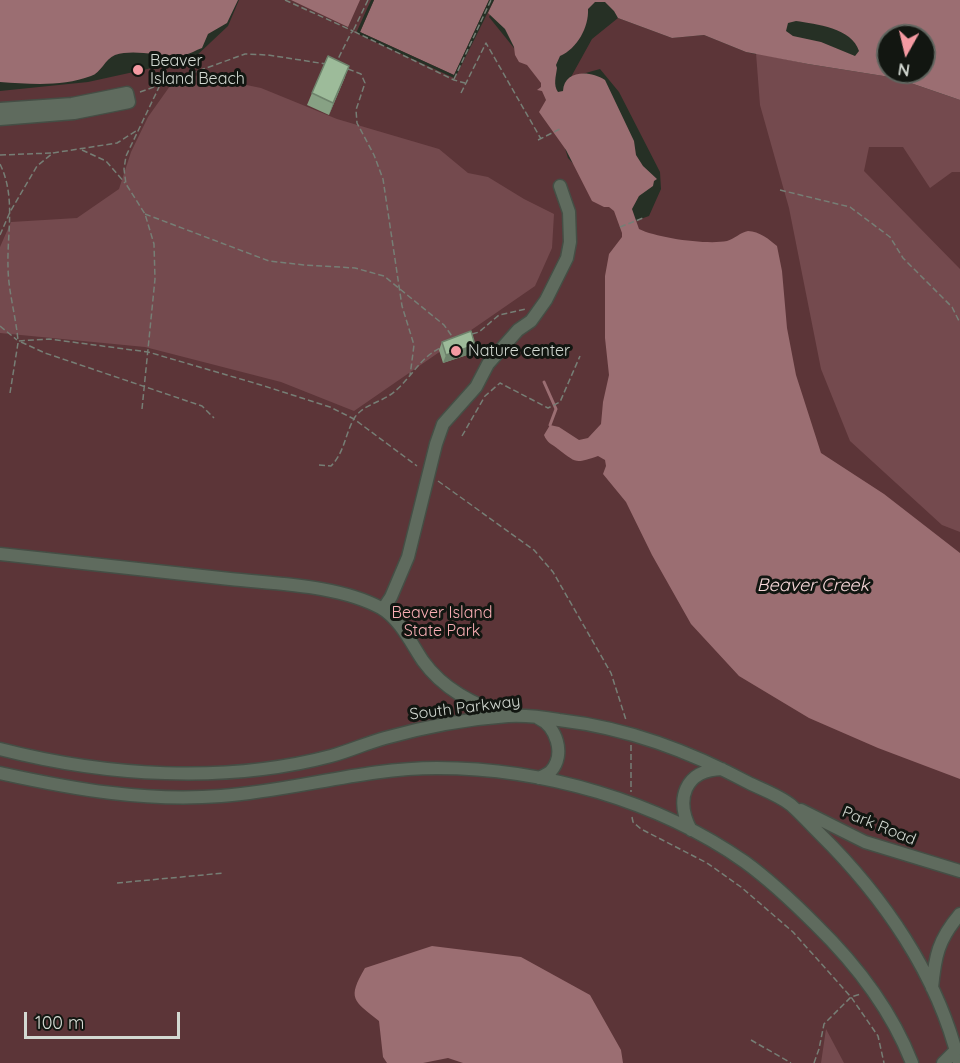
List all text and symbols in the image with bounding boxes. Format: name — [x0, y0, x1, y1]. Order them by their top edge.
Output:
north arrow — [876, 24, 936, 84]
place label: Beaver Island Beach — [150, 51, 245, 89]
text: N — [897, 59, 911, 81]
marker: Beaver Island Beach — [131, 63, 145, 77]
place label: Nature center — [468, 341, 570, 361]
marker: Nature center — [449, 344, 463, 358]
water label: Beaver Creek — [757, 575, 869, 597]
park label: Beaver Island State Park — [392, 603, 492, 641]
street label: South Parkway — [409, 692, 521, 724]
street label: Park Road — [839, 803, 919, 849]
scale bar — [27, 1000, 183, 1038]
text: 100 m — [35, 1011, 84, 1034]

